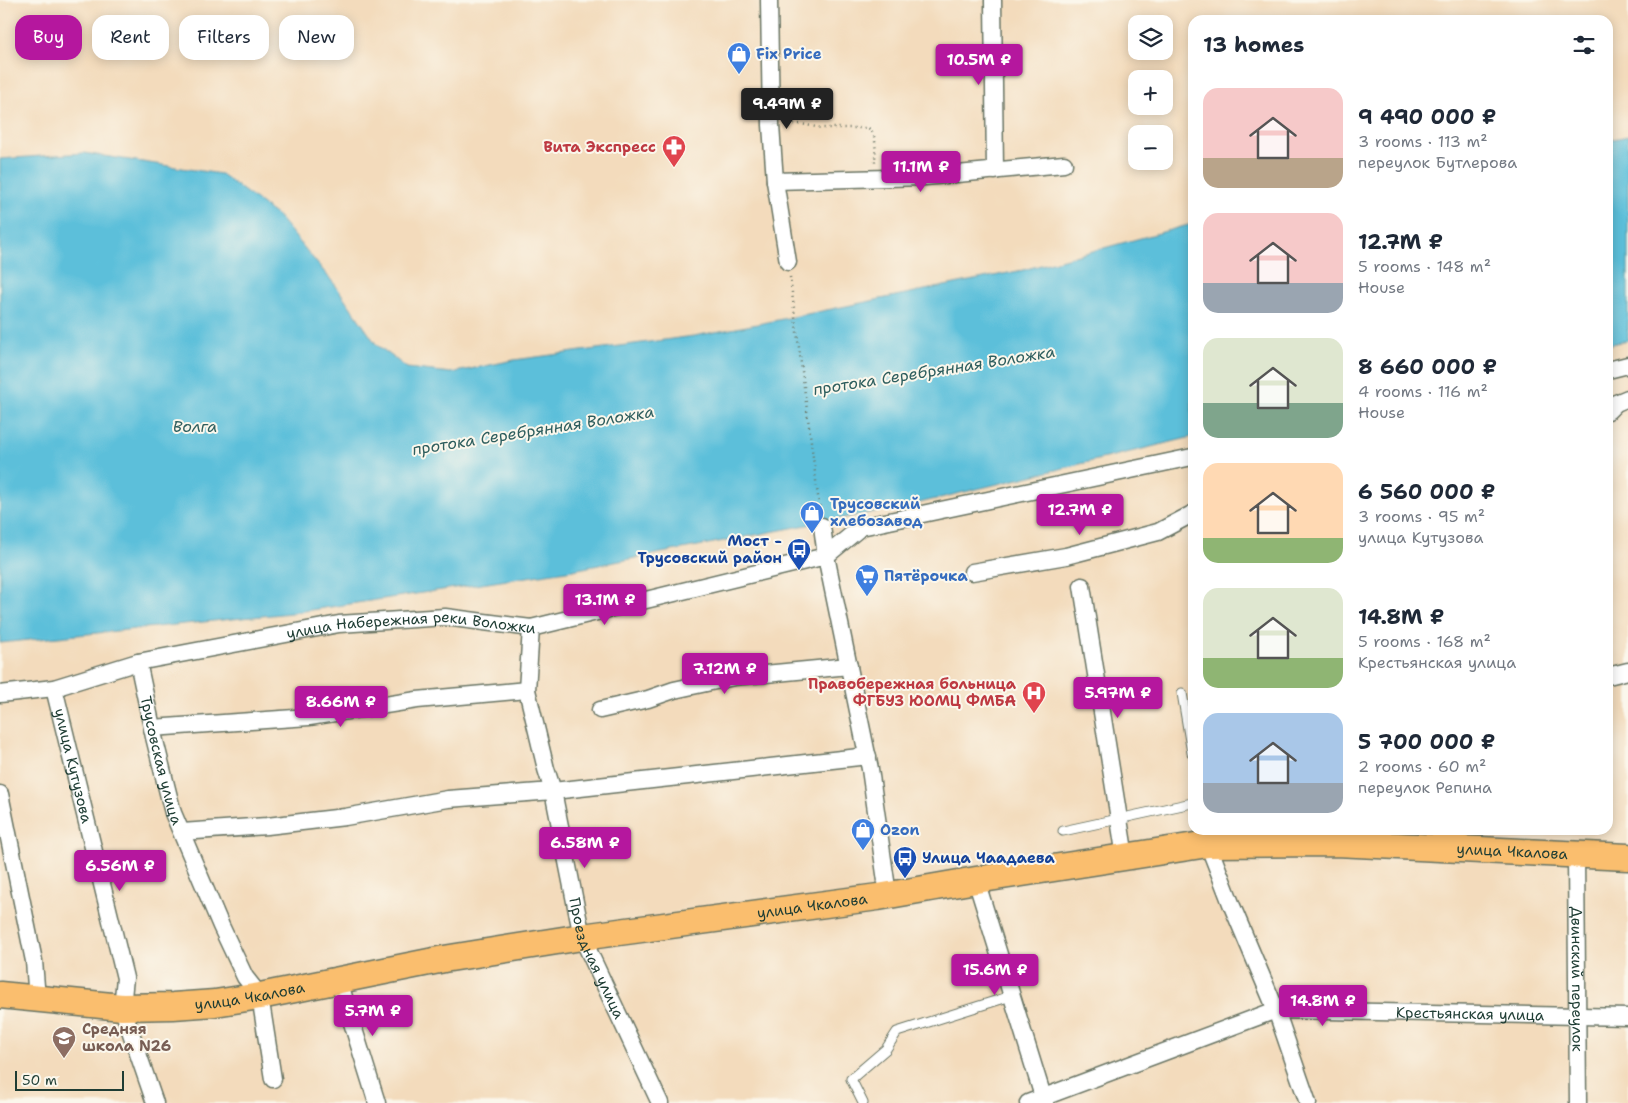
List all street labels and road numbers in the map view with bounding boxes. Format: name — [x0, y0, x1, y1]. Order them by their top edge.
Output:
street label: улица Набережная реки Воложки — [285, 607, 537, 644]
street label: Трусовская улица — [136, 694, 187, 829]
street label: улица Кутузова — [49, 706, 97, 826]
street label: улица Чкалова — [1456, 839, 1569, 864]
street label: улица Чкалова — [756, 888, 869, 923]
street label: Проездная улица — [564, 896, 629, 1023]
street label: Двинский переулок — [1566, 906, 1588, 1052]
street label: улица Чкалова — [194, 977, 307, 1014]
street label: Крестьянская улица — [1396, 1002, 1545, 1025]

